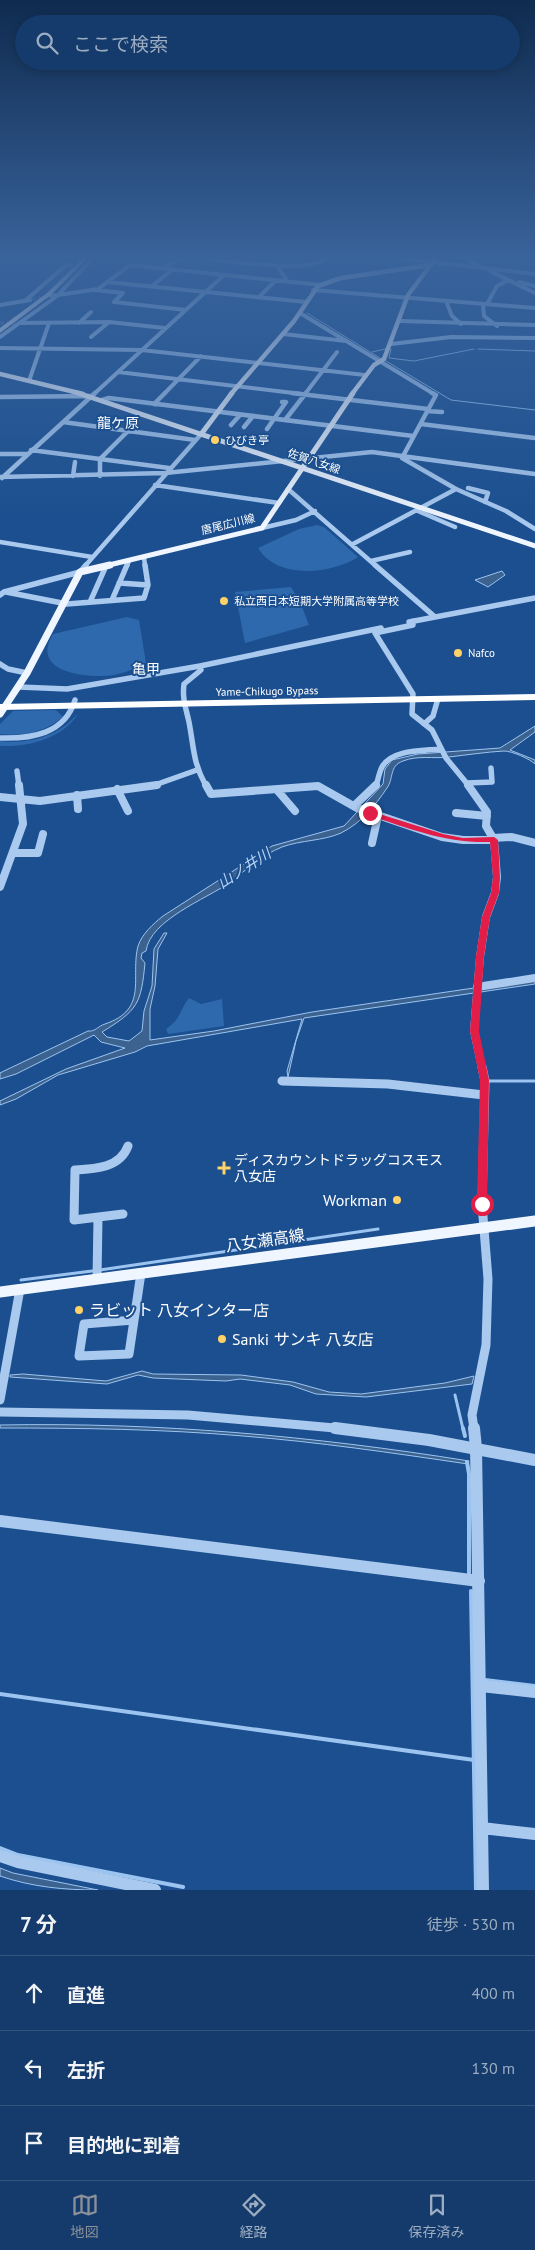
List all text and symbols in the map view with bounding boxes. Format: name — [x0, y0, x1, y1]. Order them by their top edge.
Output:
search box — [15, 15, 520, 70]
icon: search — [33, 29, 61, 57]
text: ここで検索 — [73, 32, 168, 56]
district label: 龍ケ原 — [97, 414, 139, 432]
place label: ひびき亭 — [225, 433, 269, 447]
marker: ひびき亭 — [209, 434, 221, 446]
street label: 佐賀八女線 — [286, 445, 342, 477]
street label: 唐尾広川線 — [200, 511, 256, 537]
place label: 私立西日本短期大学附属高等学校 — [234, 594, 399, 608]
marker: 私立西日本短期大学附属高等学校 — [218, 595, 230, 607]
place label: Nafco — [468, 646, 495, 660]
marker: Nafco — [452, 647, 464, 659]
district label: 亀甲 — [132, 660, 160, 678]
street label: Yame-Chikugo Bypass — [216, 683, 319, 699]
route end — [359, 802, 382, 825]
water label: 山ノ井川 — [214, 843, 276, 892]
place label: ディスカウントドラッグコスモス 八女店 — [234, 1151, 443, 1185]
marker: ディスカウントドラッグコスモス 八女店 — [218, 1162, 230, 1174]
place label: Workman — [323, 1190, 387, 1210]
route start — [471, 1193, 494, 1216]
marker: Workman — [391, 1194, 403, 1206]
street label: 八女瀬高線 — [224, 1225, 306, 1255]
place label: ラビット 八女インター店 — [89, 1300, 269, 1320]
marker: ラビット 八女インター店 — [73, 1304, 85, 1316]
place label: Sanki サンキ 八女店 — [232, 1329, 374, 1349]
marker: Sanki サンキ 八女店 — [216, 1333, 228, 1345]
text: 7 分 — [20, 1911, 57, 1938]
text: 徒歩 · 530 m — [427, 1914, 515, 1934]
icon: ahead — [20, 1979, 48, 2007]
text: 直進 — [67, 1983, 105, 2007]
text: 400 m — [472, 1983, 515, 2003]
icon: left — [20, 2054, 48, 2082]
text: 左折 — [67, 2058, 105, 2082]
text: 130 m — [472, 2058, 515, 2078]
icon: arrive — [20, 2129, 48, 2157]
text: 目的地に到着 — [67, 2133, 181, 2157]
tab: 地図 — [71, 2191, 99, 2241]
tab: 経路 — [240, 2191, 268, 2241]
tab: 保存済み — [409, 2191, 465, 2241]

